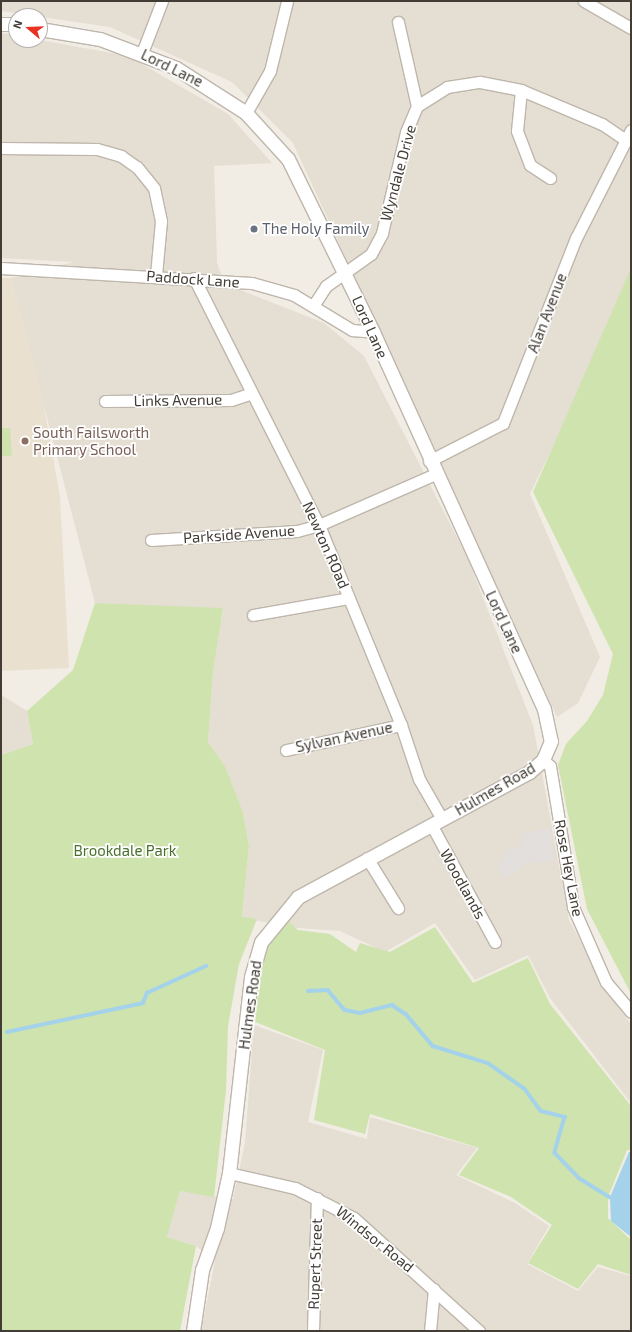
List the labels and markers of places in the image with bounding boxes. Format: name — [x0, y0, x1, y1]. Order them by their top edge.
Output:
place label: The Holy Family — [262, 220, 370, 238]
marker: The Holy Family — [249, 224, 259, 234]
place label: South Failsworth Primary School — [33, 423, 149, 458]
marker: South Failsworth Primary School — [20, 436, 30, 446]

